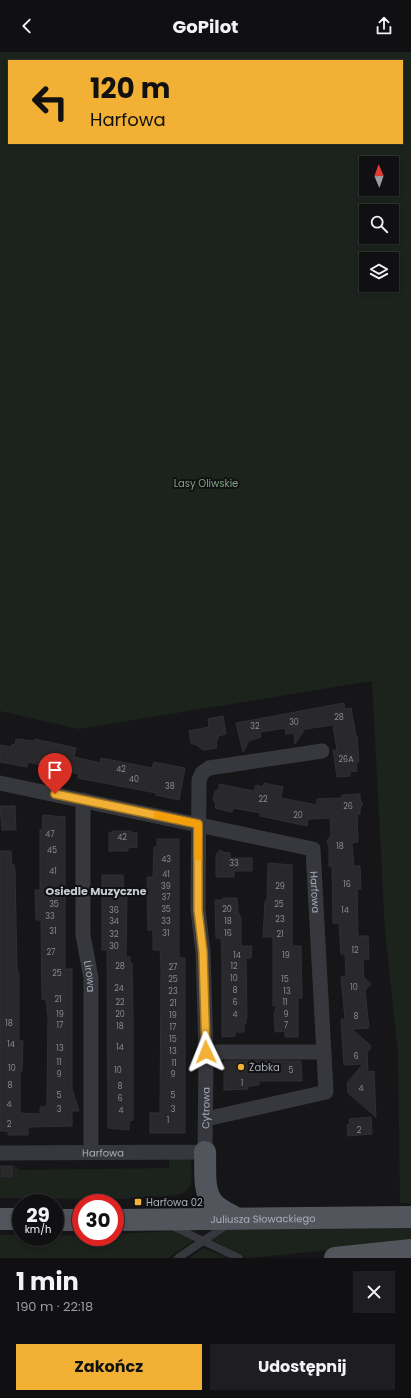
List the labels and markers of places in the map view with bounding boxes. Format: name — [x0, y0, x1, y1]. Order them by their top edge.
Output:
pin — [38, 753, 72, 794]
place label: Żabka — [249, 1060, 280, 1075]
marker: Żabka — [236, 1062, 246, 1072]
place label: Harfowa 02 — [146, 1195, 203, 1210]
marker: Harfowa 02 — [133, 1197, 143, 1207]

